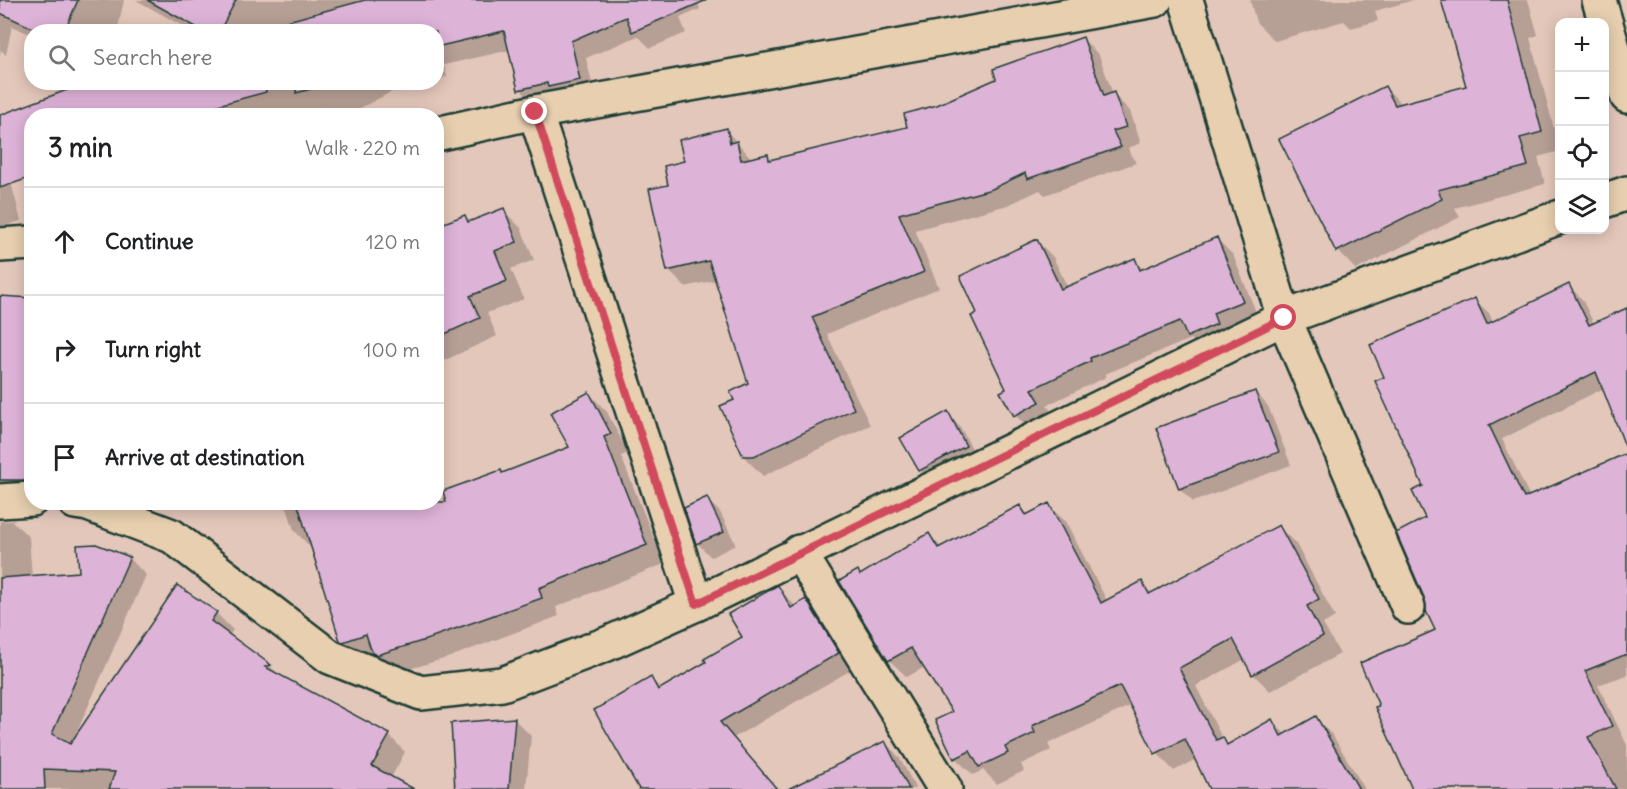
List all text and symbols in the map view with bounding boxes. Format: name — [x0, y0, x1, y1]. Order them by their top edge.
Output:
map controls — [1555, 18, 1609, 234]
button: + — [1555, 18, 1609, 72]
search box — [24, 24, 444, 90]
icon: search — [45, 41, 78, 74]
text: Search here — [93, 43, 212, 71]
button: − — [1555, 72, 1609, 126]
route end — [521, 98, 547, 124]
button: locate — [1555, 126, 1609, 180]
text: 3 min — [48, 131, 113, 164]
text: Walk · 220 m — [305, 135, 420, 160]
button: layers — [1555, 180, 1609, 234]
icon: ahead — [48, 225, 81, 258]
text: Continue — [105, 227, 194, 255]
text: 120 m — [366, 229, 420, 254]
route start — [1270, 304, 1296, 330]
icon: right — [48, 333, 81, 366]
text: Turn right — [105, 335, 201, 363]
text: 100 m — [363, 337, 420, 362]
icon: arrive — [48, 441, 81, 474]
text: Arrive at destination — [105, 443, 305, 471]

